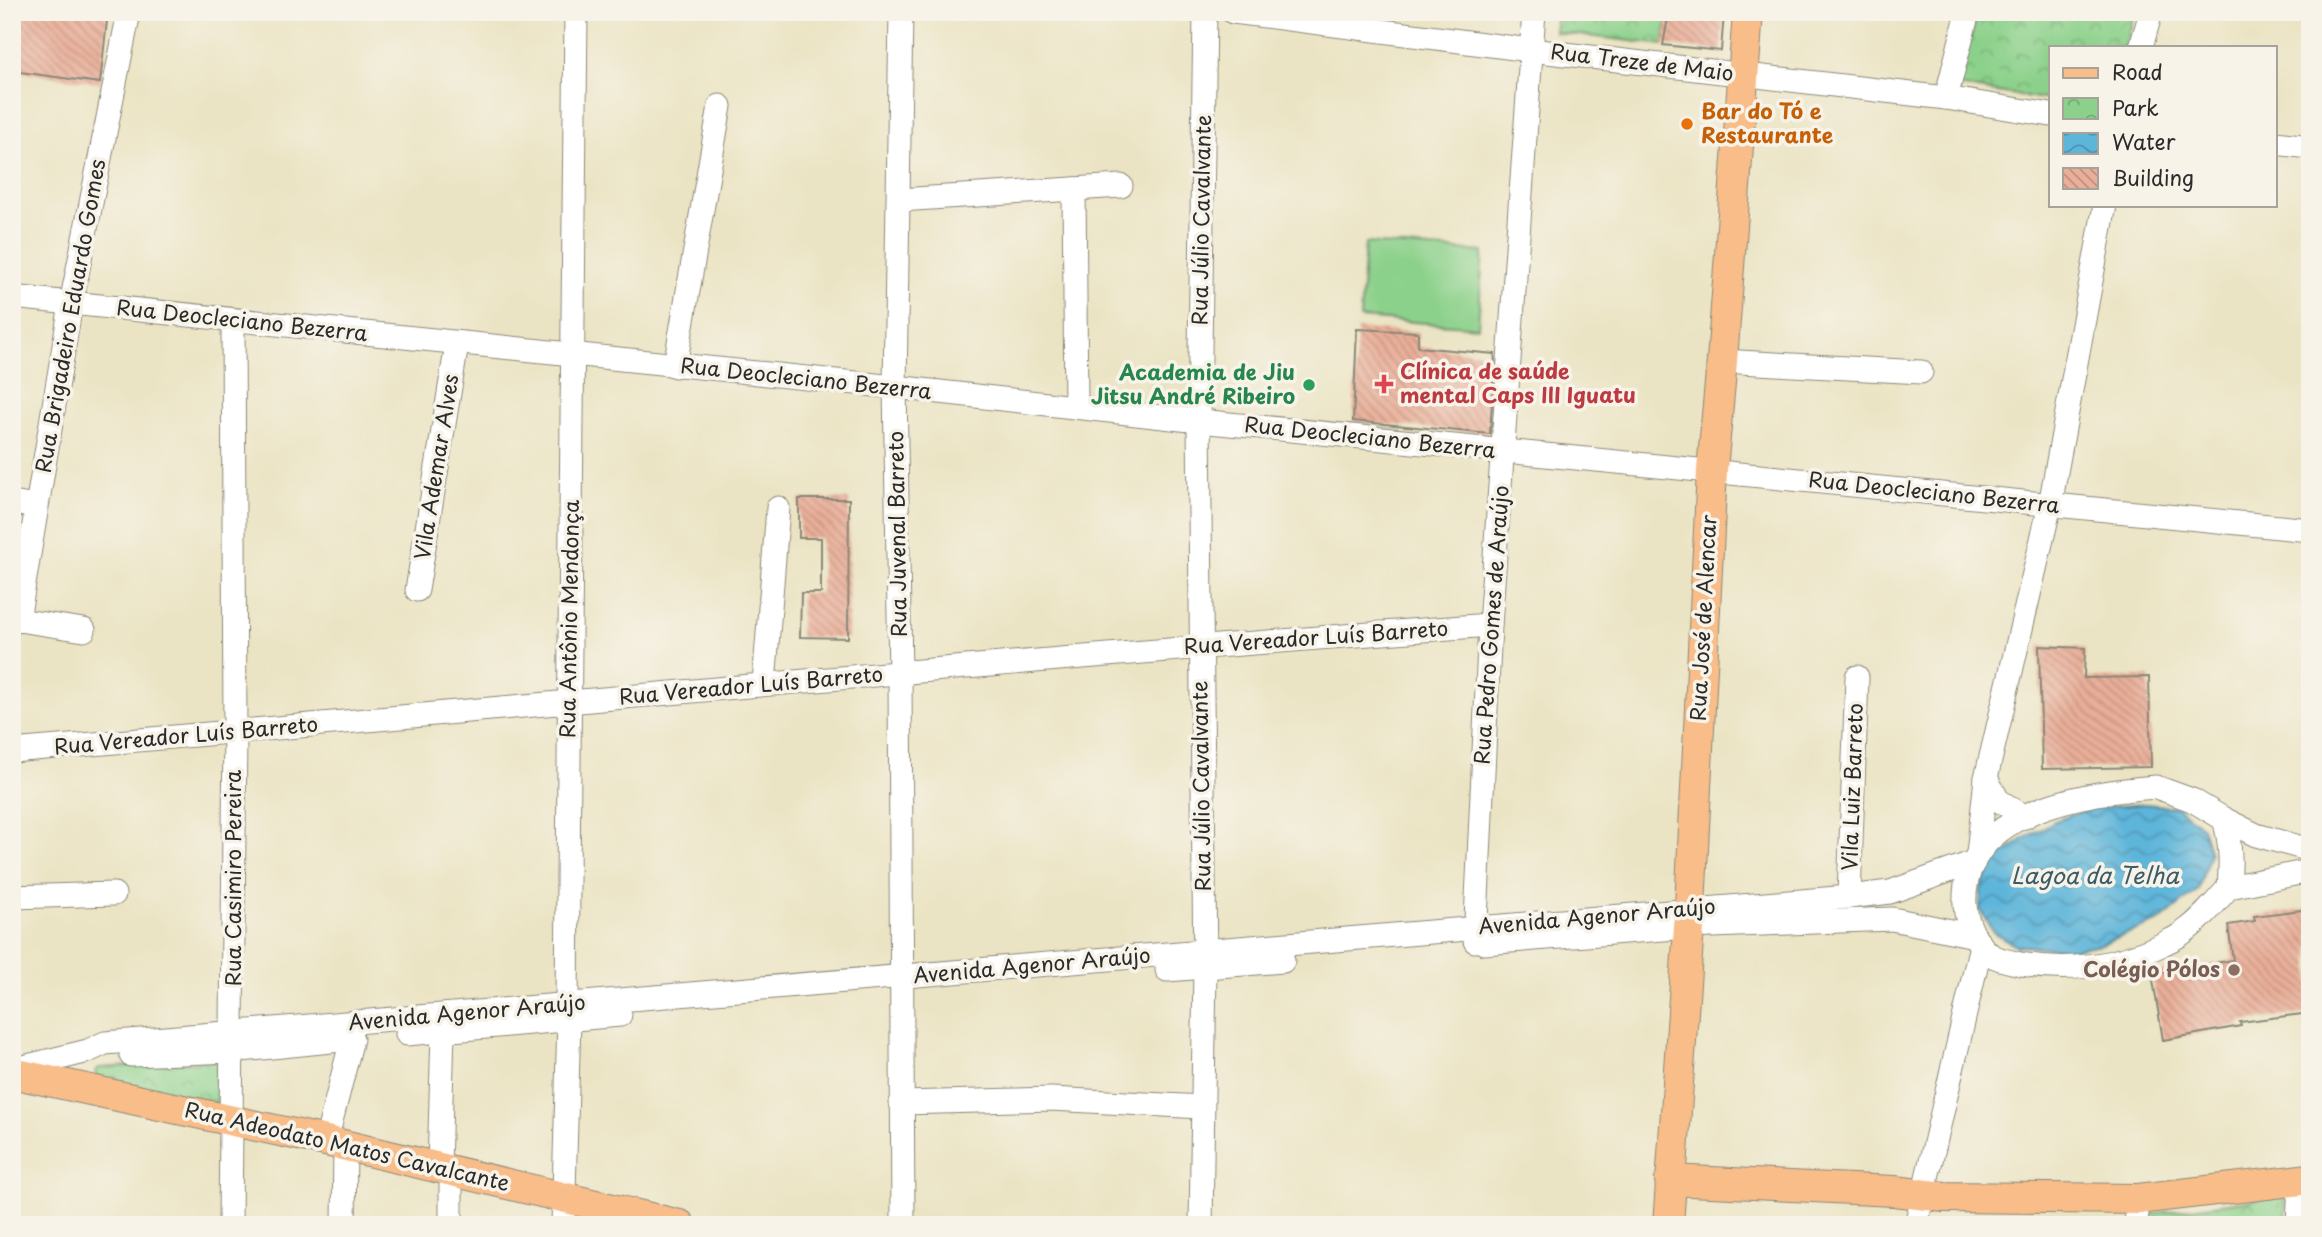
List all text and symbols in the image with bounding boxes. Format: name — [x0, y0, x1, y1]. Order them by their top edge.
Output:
street label: Rua Treze de Maio — [1549, 34, 1736, 88]
legend — [2049, 46, 2276, 206]
text: Road — [2112, 55, 2163, 87]
text: Park — [2112, 91, 2159, 123]
place label: Bar do Tó e Restaurante — [1701, 94, 1833, 150]
street label: Rua Júlio Cavalvante — [1182, 114, 1218, 326]
marker: Bar do Tó e Restaurante — [1679, 116, 1695, 132]
text: Water — [2112, 125, 2176, 157]
street label: Rua Brigadeiro Eduardo Gomes — [26, 156, 112, 475]
text: Building — [2112, 161, 2194, 193]
street label: Rua Deocleciano Bezerra — [115, 290, 370, 348]
street label: Rua Deocleciano Bezerra — [679, 348, 934, 406]
place label: Clínica de saúde mental Caps III Iguatu — [1400, 354, 1636, 410]
place label: Academia de Jiu Jitsu André Ribeiro — [1091, 355, 1295, 411]
street label: Vila Ademar Alves — [405, 372, 466, 562]
marker: Clínica de saúde mental Caps III Iguatu — [1374, 374, 1394, 394]
marker: Academia de Jiu Jitsu André Ribeiro — [1301, 377, 1317, 393]
street label: Rua Deocleciano Bezerra — [1243, 407, 1498, 465]
street label: Rua Juvenal Barreto — [878, 431, 914, 637]
street label: Rua Deocleciano Bezerra — [1807, 462, 2062, 520]
street label: Rua Pedro Gomes de Araújo — [1464, 484, 1516, 766]
street label: Rua Antônio Mendonça — [550, 500, 586, 738]
street label: Rua José de Alencar — [1681, 514, 1723, 722]
street label: Rua Vereador Luís Barreto — [1183, 611, 1449, 661]
street label: Rua Vereador Luís Barreto — [617, 657, 884, 711]
street label: Rua Júlio Cavalvante — [1182, 680, 1218, 892]
street label: Vila Luiz Barreto — [1832, 703, 1870, 871]
street label: Rua Vereador Luís Barreto — [52, 707, 319, 761]
street label: Rua Casimiro Pereira — [216, 770, 248, 986]
water label: Lagoa da Telha — [2011, 857, 2180, 892]
street label: Avenida Agenor Araújo — [1477, 889, 1717, 941]
street label: Avenida Agenor Araújo — [912, 938, 1152, 990]
place label: Colégio Pólos — [2083, 952, 2220, 984]
marker: Colégio Pólos — [2226, 962, 2242, 978]
street label: Avenida Agenor Araújo — [347, 985, 587, 1037]
street label: Rua Adeodato Matos Cavalcante — [182, 1092, 513, 1198]

